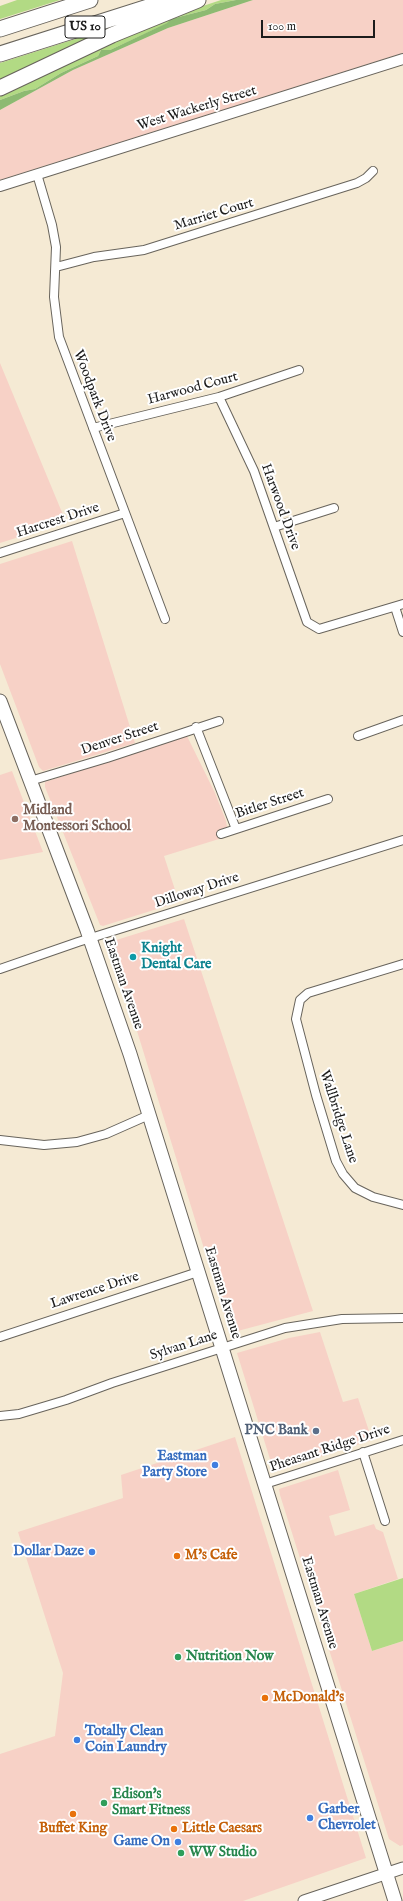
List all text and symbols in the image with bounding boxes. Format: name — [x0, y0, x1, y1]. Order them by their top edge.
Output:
scale bar — [263, 12, 377, 38]
road number: US 10 — [65, 16, 105, 38]
text: 100 m — [268, 19, 296, 34]
street label: West Wackerly Street — [135, 83, 259, 135]
street label: Marriet Court — [172, 195, 256, 235]
street label: Woodpark Drive — [69, 348, 119, 444]
street label: Harwood Court — [146, 369, 240, 409]
street label: Harwood Drive — [257, 462, 303, 552]
street label: Harcrest Drive — [14, 500, 102, 542]
street label: Denver Street — [79, 719, 161, 759]
street label: Bitler Street — [234, 785, 306, 823]
place label: Midland Montessori School — [23, 803, 131, 836]
marker: Midland Montessori School — [10, 814, 20, 824]
street label: Dilloway Drive — [153, 869, 241, 913]
street label: Eastman Avenue — [99, 936, 147, 1032]
place label: Knight Dental Care — [141, 941, 211, 974]
marker: Knight Dental Care — [128, 952, 138, 962]
street label: Wallbridge Lane — [315, 1068, 361, 1166]
street label: Eastman Avenue — [200, 1245, 244, 1341]
street label: Lawrence Drive — [49, 1269, 141, 1313]
street label: Sylvan Lane — [148, 1327, 220, 1365]
street label: Pheasant Ridge Drive — [268, 1422, 392, 1476]
place label: PNC Bank — [245, 1423, 308, 1439]
marker: PNC Bank — [311, 1426, 321, 1436]
place label: Eastman Party Store — [142, 1449, 207, 1482]
marker: Eastman Party Store — [210, 1460, 220, 1470]
place label: Dollar Daze — [13, 1544, 84, 1560]
marker: Dollar Daze — [87, 1547, 97, 1557]
place label: M's Cafe — [185, 1548, 237, 1564]
marker: M's Cafe — [172, 1551, 182, 1561]
street label: Eastman Avenue — [297, 1555, 341, 1651]
place label: Nutrition Now — [186, 1649, 273, 1665]
marker: Nutrition Now — [173, 1652, 183, 1662]
place label: McDonald's — [273, 1690, 344, 1706]
marker: McDonald's — [260, 1693, 270, 1703]
place label: Totally Clean Coin Laundry — [85, 1724, 167, 1756]
marker: Totally Clean Coin Laundry — [72, 1735, 82, 1745]
place label: Edison's Smart Fitness — [112, 1787, 190, 1820]
marker: Edison's Smart Fitness — [99, 1798, 109, 1808]
place label: Garber Chevrolet — [318, 1802, 376, 1834]
marker: Buffet King — [68, 1809, 78, 1819]
marker: Garber Chevrolet — [305, 1813, 315, 1823]
place label: Buffet King — [39, 1821, 107, 1837]
place label: Little Caesars — [182, 1821, 262, 1837]
marker: Little Caesars — [169, 1824, 179, 1834]
place label: Game On — [114, 1834, 170, 1850]
marker: Game On — [173, 1837, 183, 1847]
place label: WW Studio — [189, 1845, 257, 1861]
marker: WW Studio — [176, 1848, 186, 1858]

